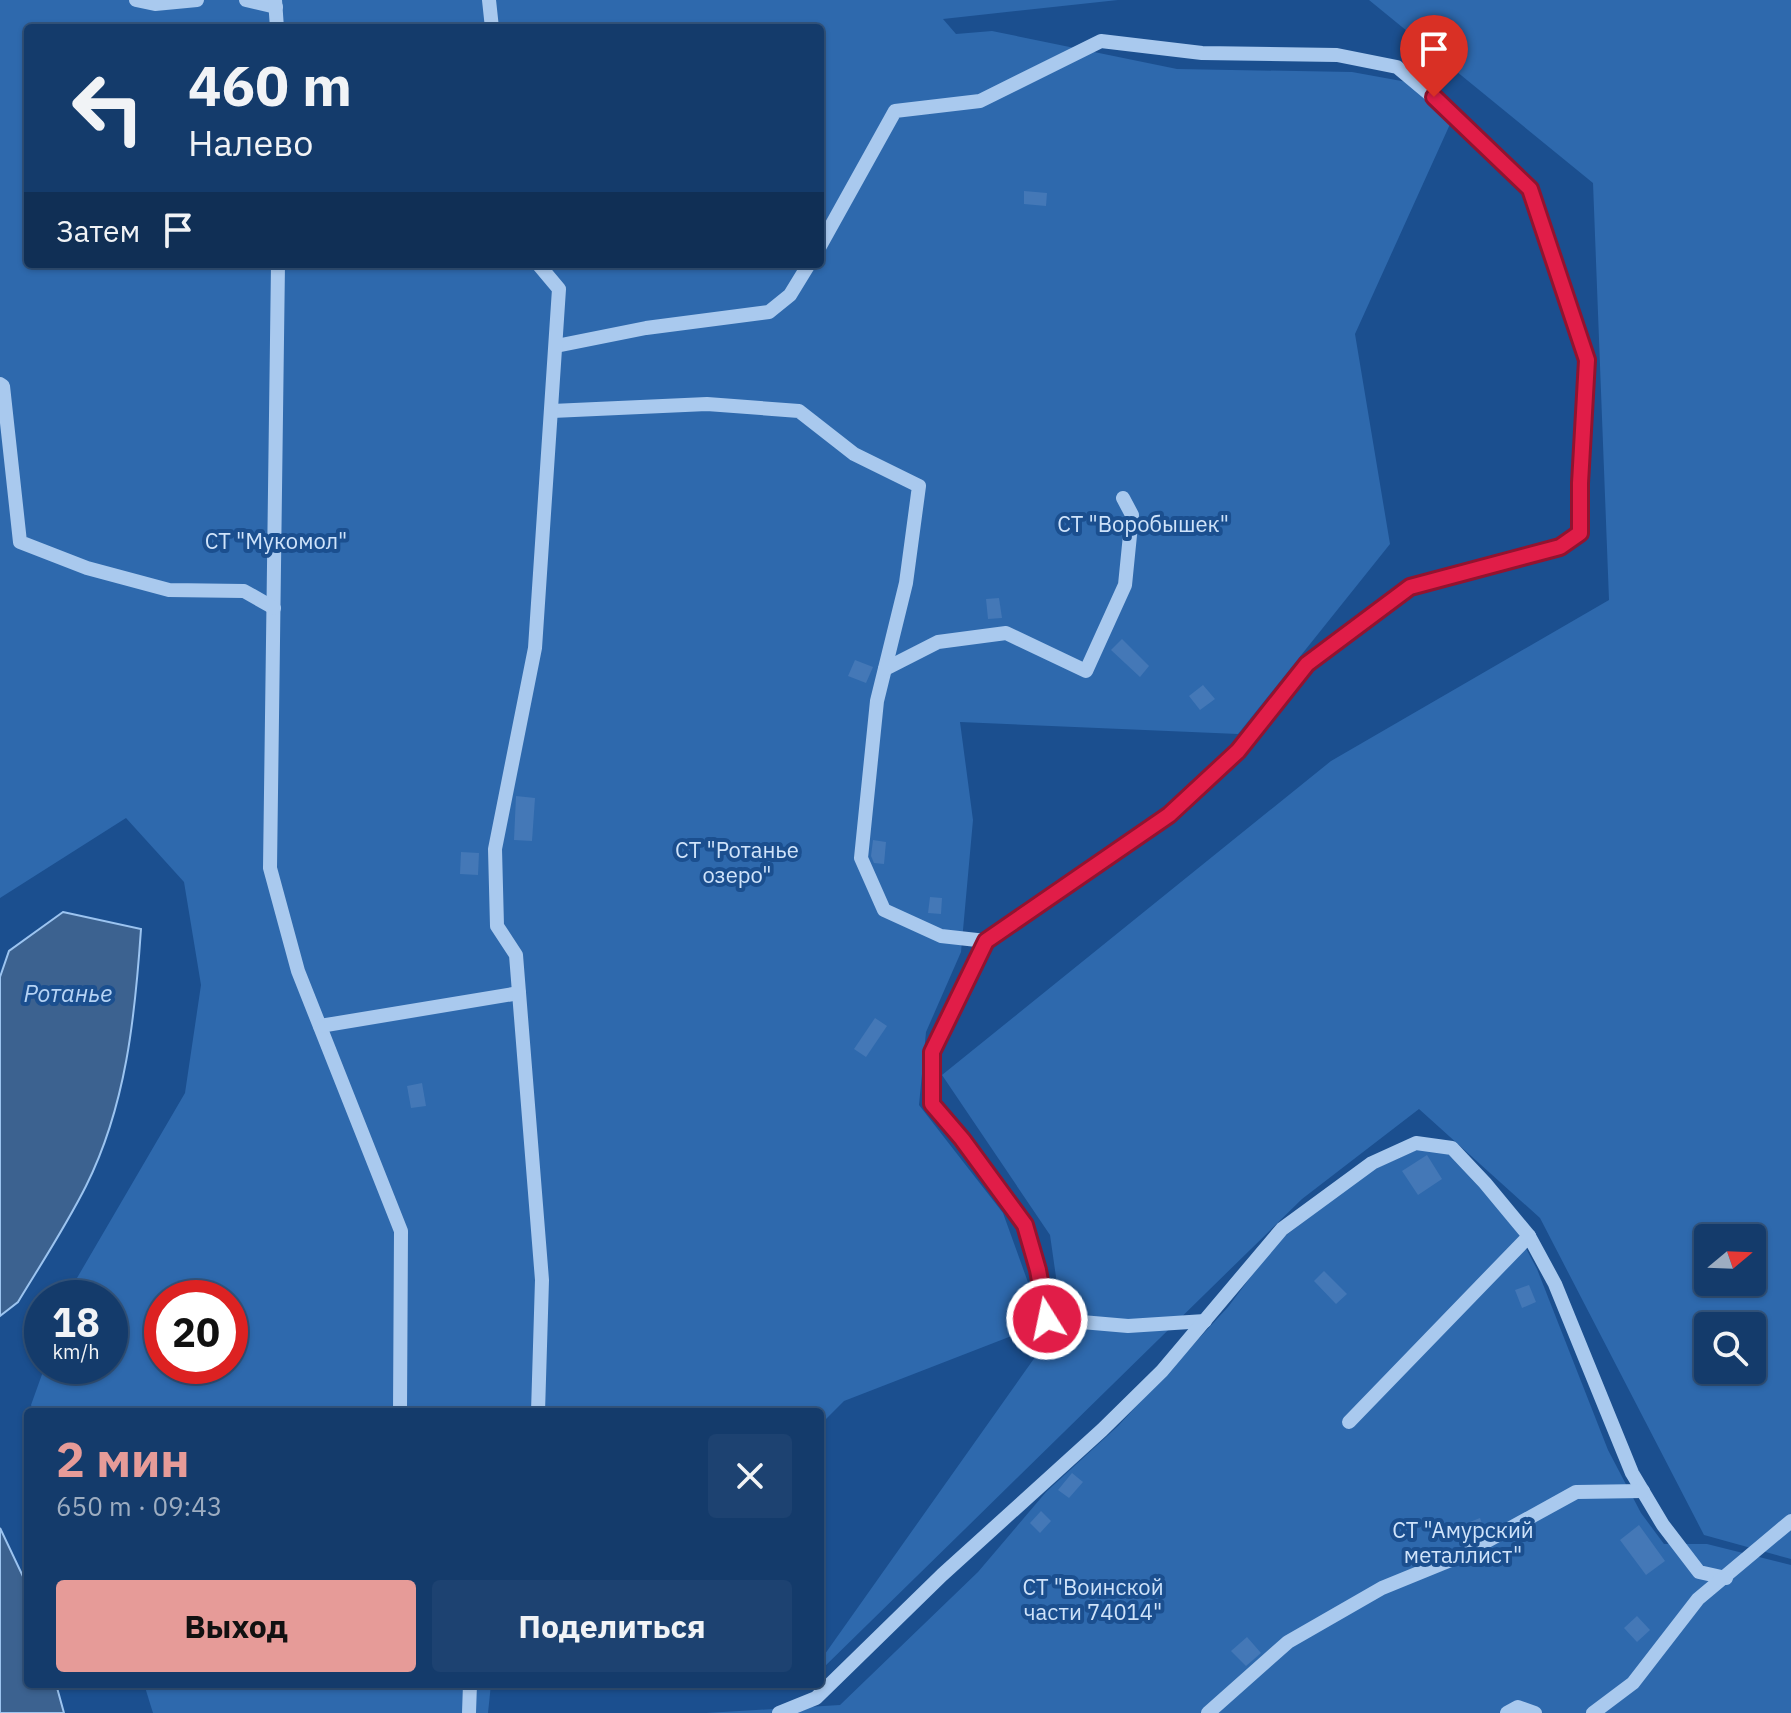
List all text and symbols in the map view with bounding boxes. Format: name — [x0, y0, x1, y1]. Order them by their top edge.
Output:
pin — [1400, 15, 1468, 97]
icon: arrive — [1412, 27, 1456, 71]
text: 460 m — [188, 49, 352, 121]
icon: left — [56, 56, 160, 160]
text: Налево — [188, 119, 313, 166]
icon: arrive — [156, 208, 200, 252]
text: Затем — [56, 211, 140, 250]
park label: СТ "Воробышек" — [1057, 509, 1229, 538]
park label: СТ "Мукомол" — [205, 526, 347, 555]
park label: СТ "Ротанье озеро" — [675, 835, 799, 889]
water label: Ротанье — [24, 977, 112, 1009]
north arrow — [1694, 1224, 1766, 1296]
map controls — [1694, 1224, 1766, 1384]
position arrow — [1005, 1277, 1089, 1361]
speed limit sign: 20 — [144, 1280, 248, 1384]
text: 18 — [52, 1296, 100, 1348]
button: search — [1694, 1312, 1766, 1384]
text: km/h — [52, 1338, 100, 1365]
text: 2 мин — [56, 1428, 190, 1490]
button: close — [708, 1434, 792, 1518]
text: 650 m · 09:43 — [56, 1489, 222, 1523]
park label: СТ "Амурский металлист" — [1392, 1515, 1534, 1569]
park label: СТ "Воинской части 74014" — [1022, 1572, 1164, 1626]
button: Выход — [56, 1580, 416, 1672]
button: Поделиться — [432, 1580, 792, 1672]

